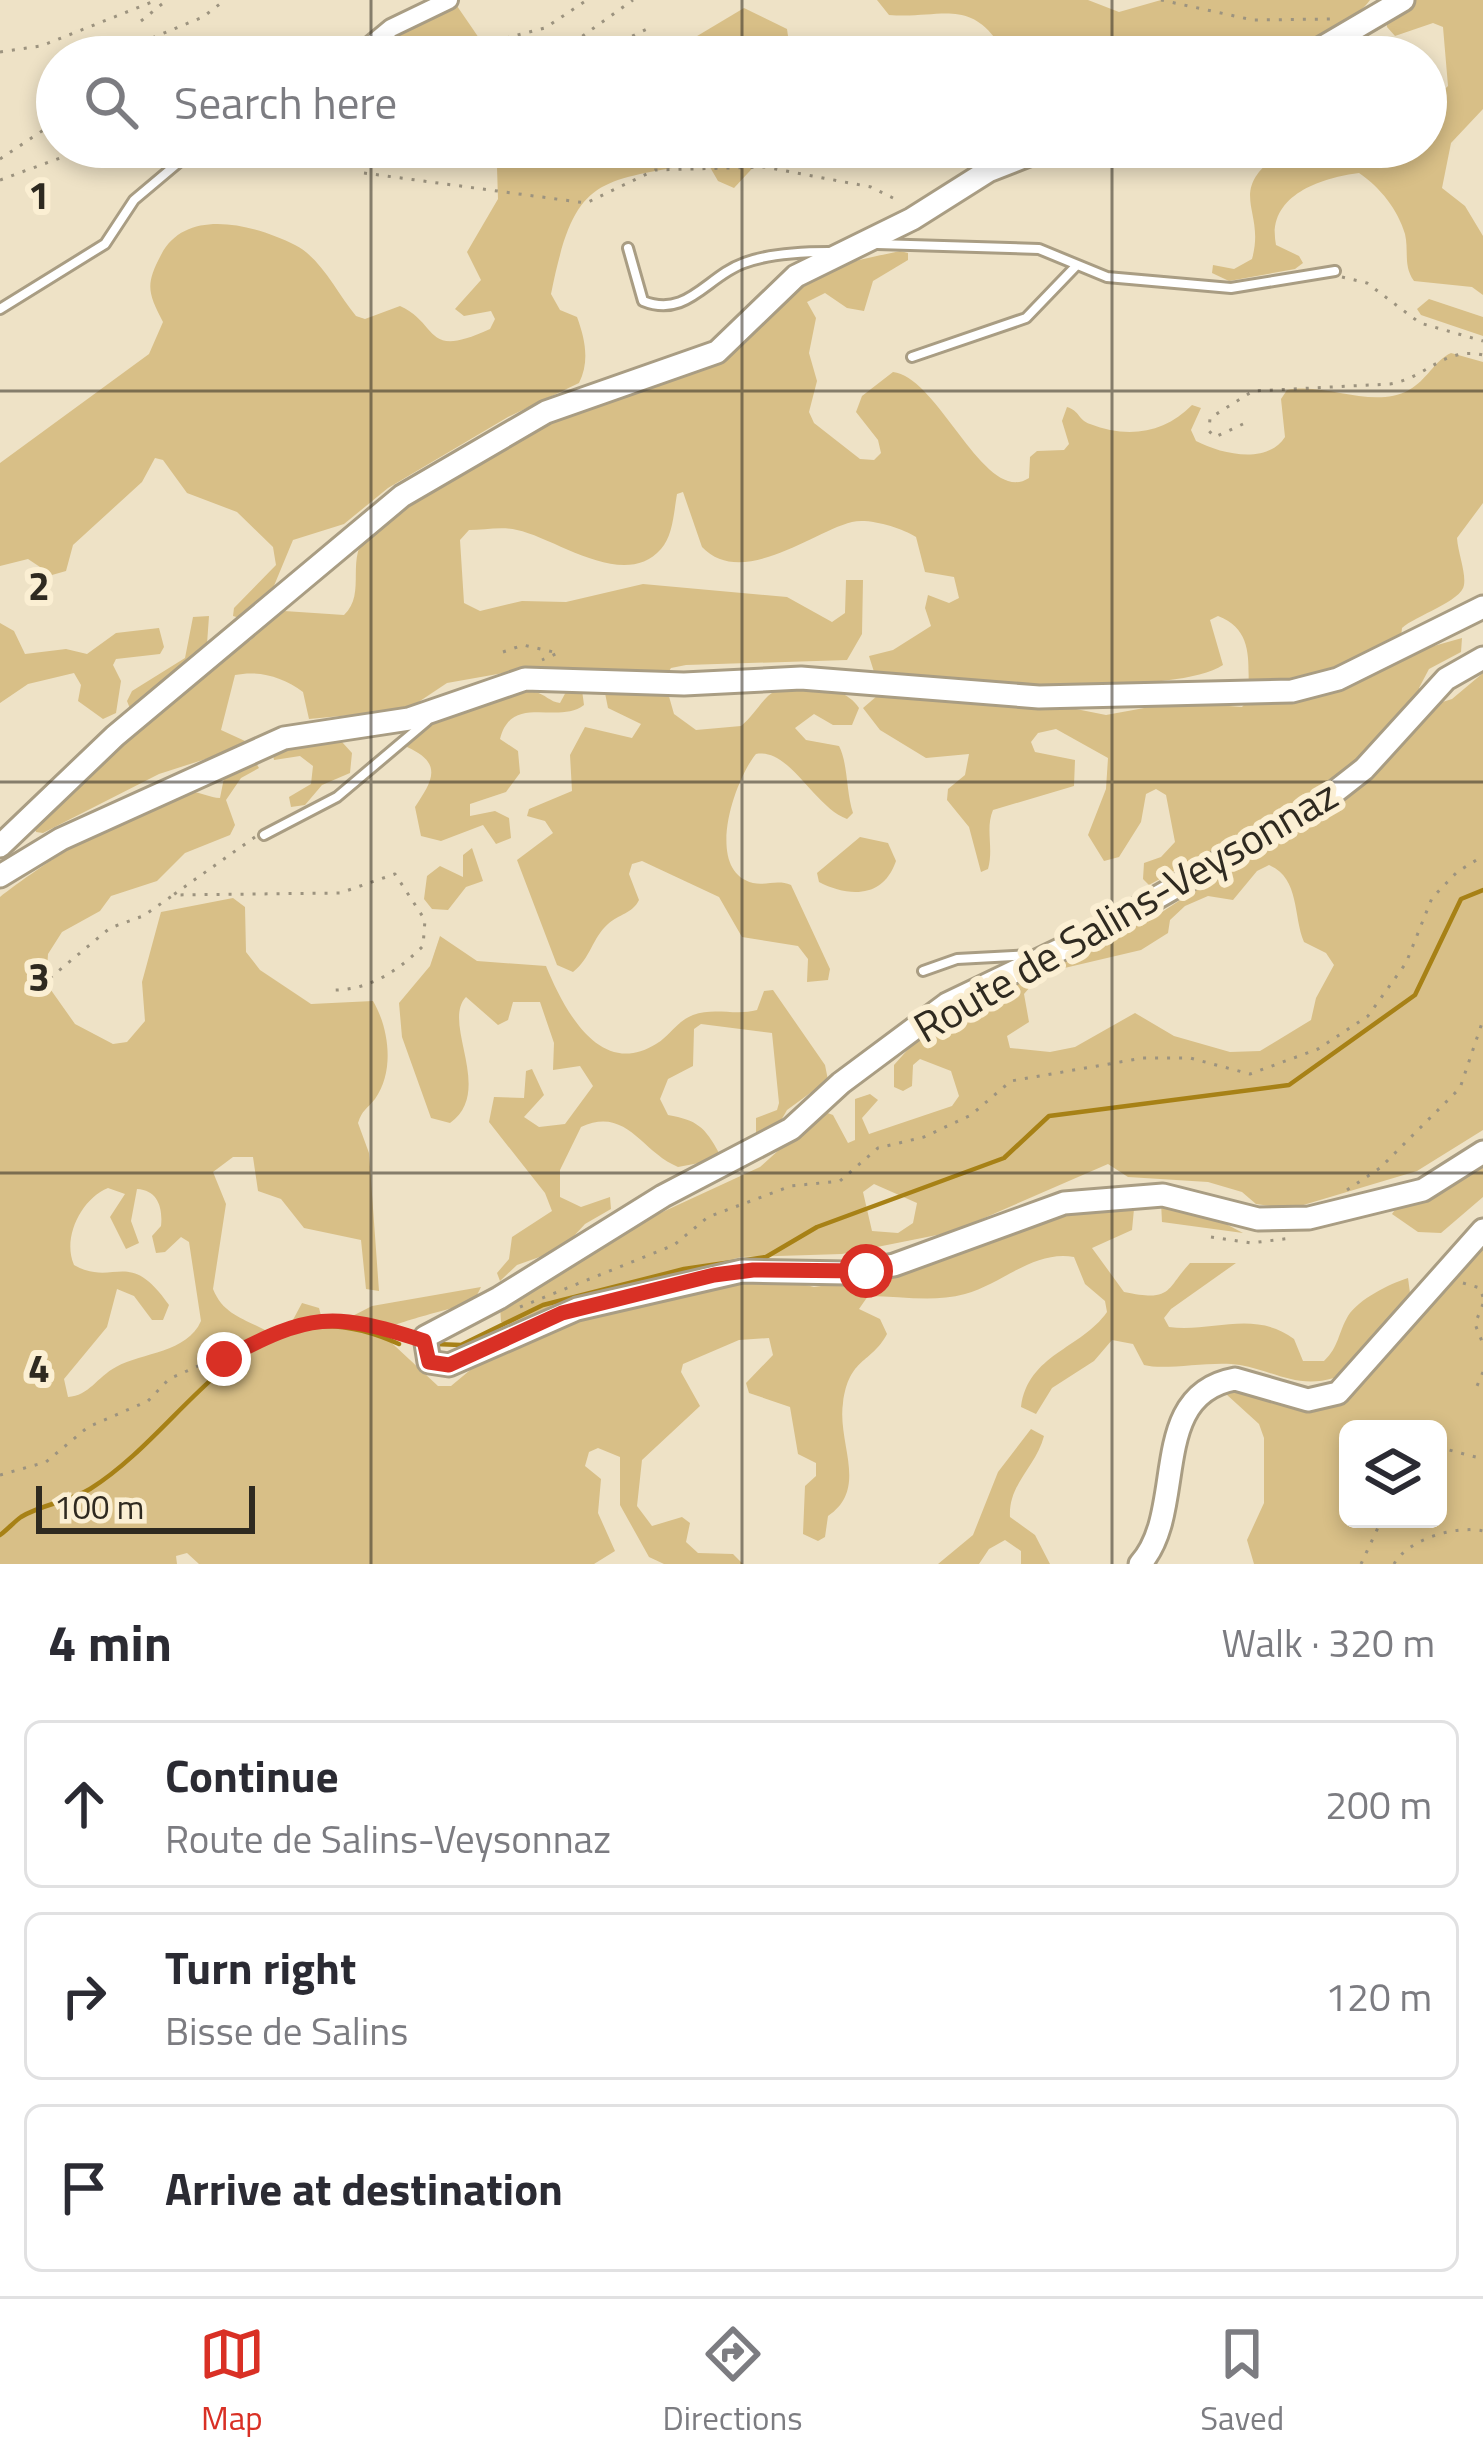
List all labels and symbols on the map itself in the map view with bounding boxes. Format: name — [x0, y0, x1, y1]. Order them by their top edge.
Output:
text: 1 — [28, 165, 50, 224]
text: 2 — [28, 556, 50, 615]
street label: Route de Salins-Veysonnaz — [901, 762, 1349, 1058]
text: 3 — [28, 947, 50, 1006]
route start — [839, 1244, 893, 1298]
route end — [197, 1332, 251, 1386]
text: 4 — [28, 1338, 50, 1397]
scale bar — [36, 1480, 255, 1533]

